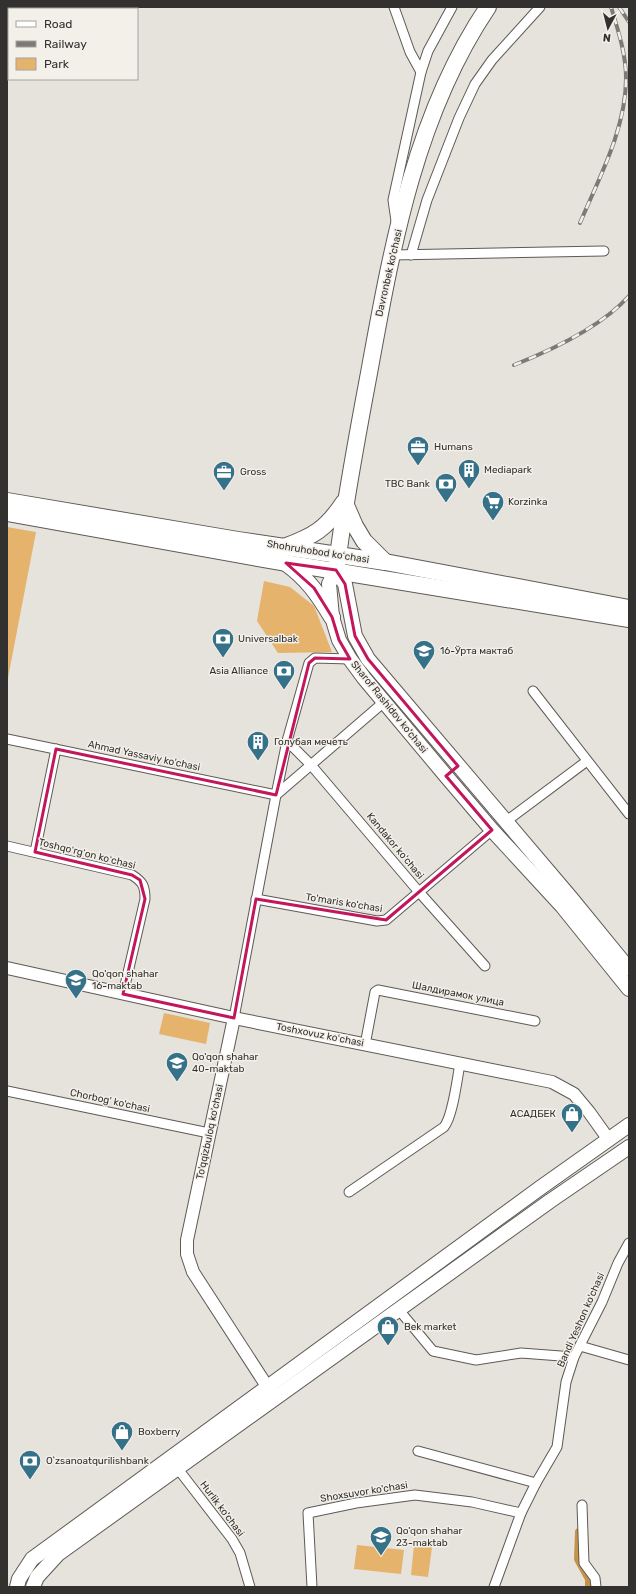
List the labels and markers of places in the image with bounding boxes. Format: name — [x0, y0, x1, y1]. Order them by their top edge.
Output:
office icon: Humans — [405, 434, 431, 467]
place label: Humans — [434, 441, 473, 453]
building icon: Mediapark — [456, 457, 482, 490]
office icon: Gross — [211, 459, 237, 492]
place label: Mediapark — [484, 464, 533, 476]
place label: Gross — [240, 466, 266, 478]
bank icon: TBC Bank — [433, 471, 459, 504]
place label: TBC Bank — [385, 478, 431, 490]
supermarket icon: Korzinka — [480, 489, 506, 522]
place label: Korzinka — [508, 496, 547, 508]
bank icon: Universalbak — [210, 626, 236, 659]
place label: Universalbak — [238, 633, 299, 645]
school or university icon: 16-Ўрта мактаб — [411, 638, 437, 671]
place label: 16-Ўрта мактаб — [440, 645, 514, 657]
bank icon: Asia Alliance — [271, 658, 297, 691]
place label: Asia Alliance — [209, 665, 268, 677]
building icon: Голубая мечеть — [245, 729, 271, 762]
place label: Голубая мечеть — [274, 736, 348, 748]
school or university icon: Qo'qon shahar 16-maktab — [63, 967, 89, 1000]
place label: Qo'qon shahar 16-maktab — [92, 968, 159, 992]
school or university icon: Qo'qon shahar 40-maktab — [164, 1050, 190, 1083]
place label: Qo'qon shahar 40-maktab — [192, 1051, 259, 1075]
shop icon: АСАДБЕК — [559, 1101, 585, 1134]
place label: АСАДБЕК — [510, 1108, 557, 1120]
shop icon: Bek market — [375, 1314, 401, 1347]
place label: Bek market — [404, 1321, 456, 1333]
shop icon: Boxberry — [109, 1419, 135, 1452]
place label: Boxberry — [138, 1426, 181, 1438]
bank icon: Oʻzsanoatqurilishbank — [17, 1448, 43, 1481]
place label: Oʻzsanoatqurilishbank — [46, 1455, 150, 1467]
school or university icon: Qo'qon shahar 23-maktab — [368, 1524, 394, 1557]
place label: Qo'qon shahar 23-maktab — [396, 1525, 463, 1549]

